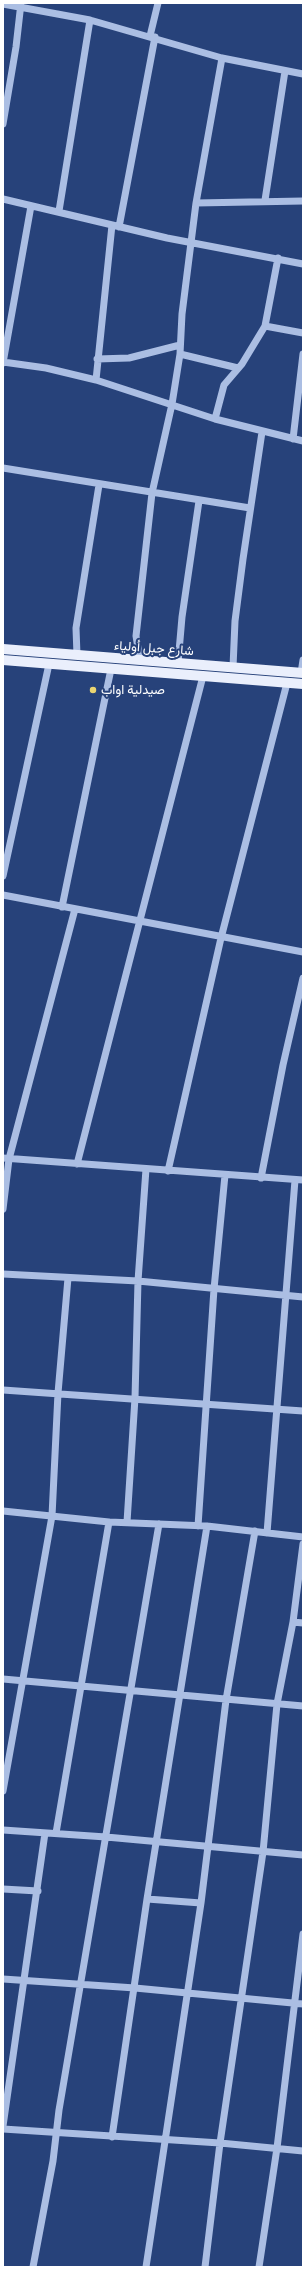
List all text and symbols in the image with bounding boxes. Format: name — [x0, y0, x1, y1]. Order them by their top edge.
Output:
street label: شارع جبل أولياء — [114, 637, 194, 659]
place label: صيدلية اواب — [101, 682, 165, 698]
marker: صيدلية اواب — [88, 685, 98, 695]

